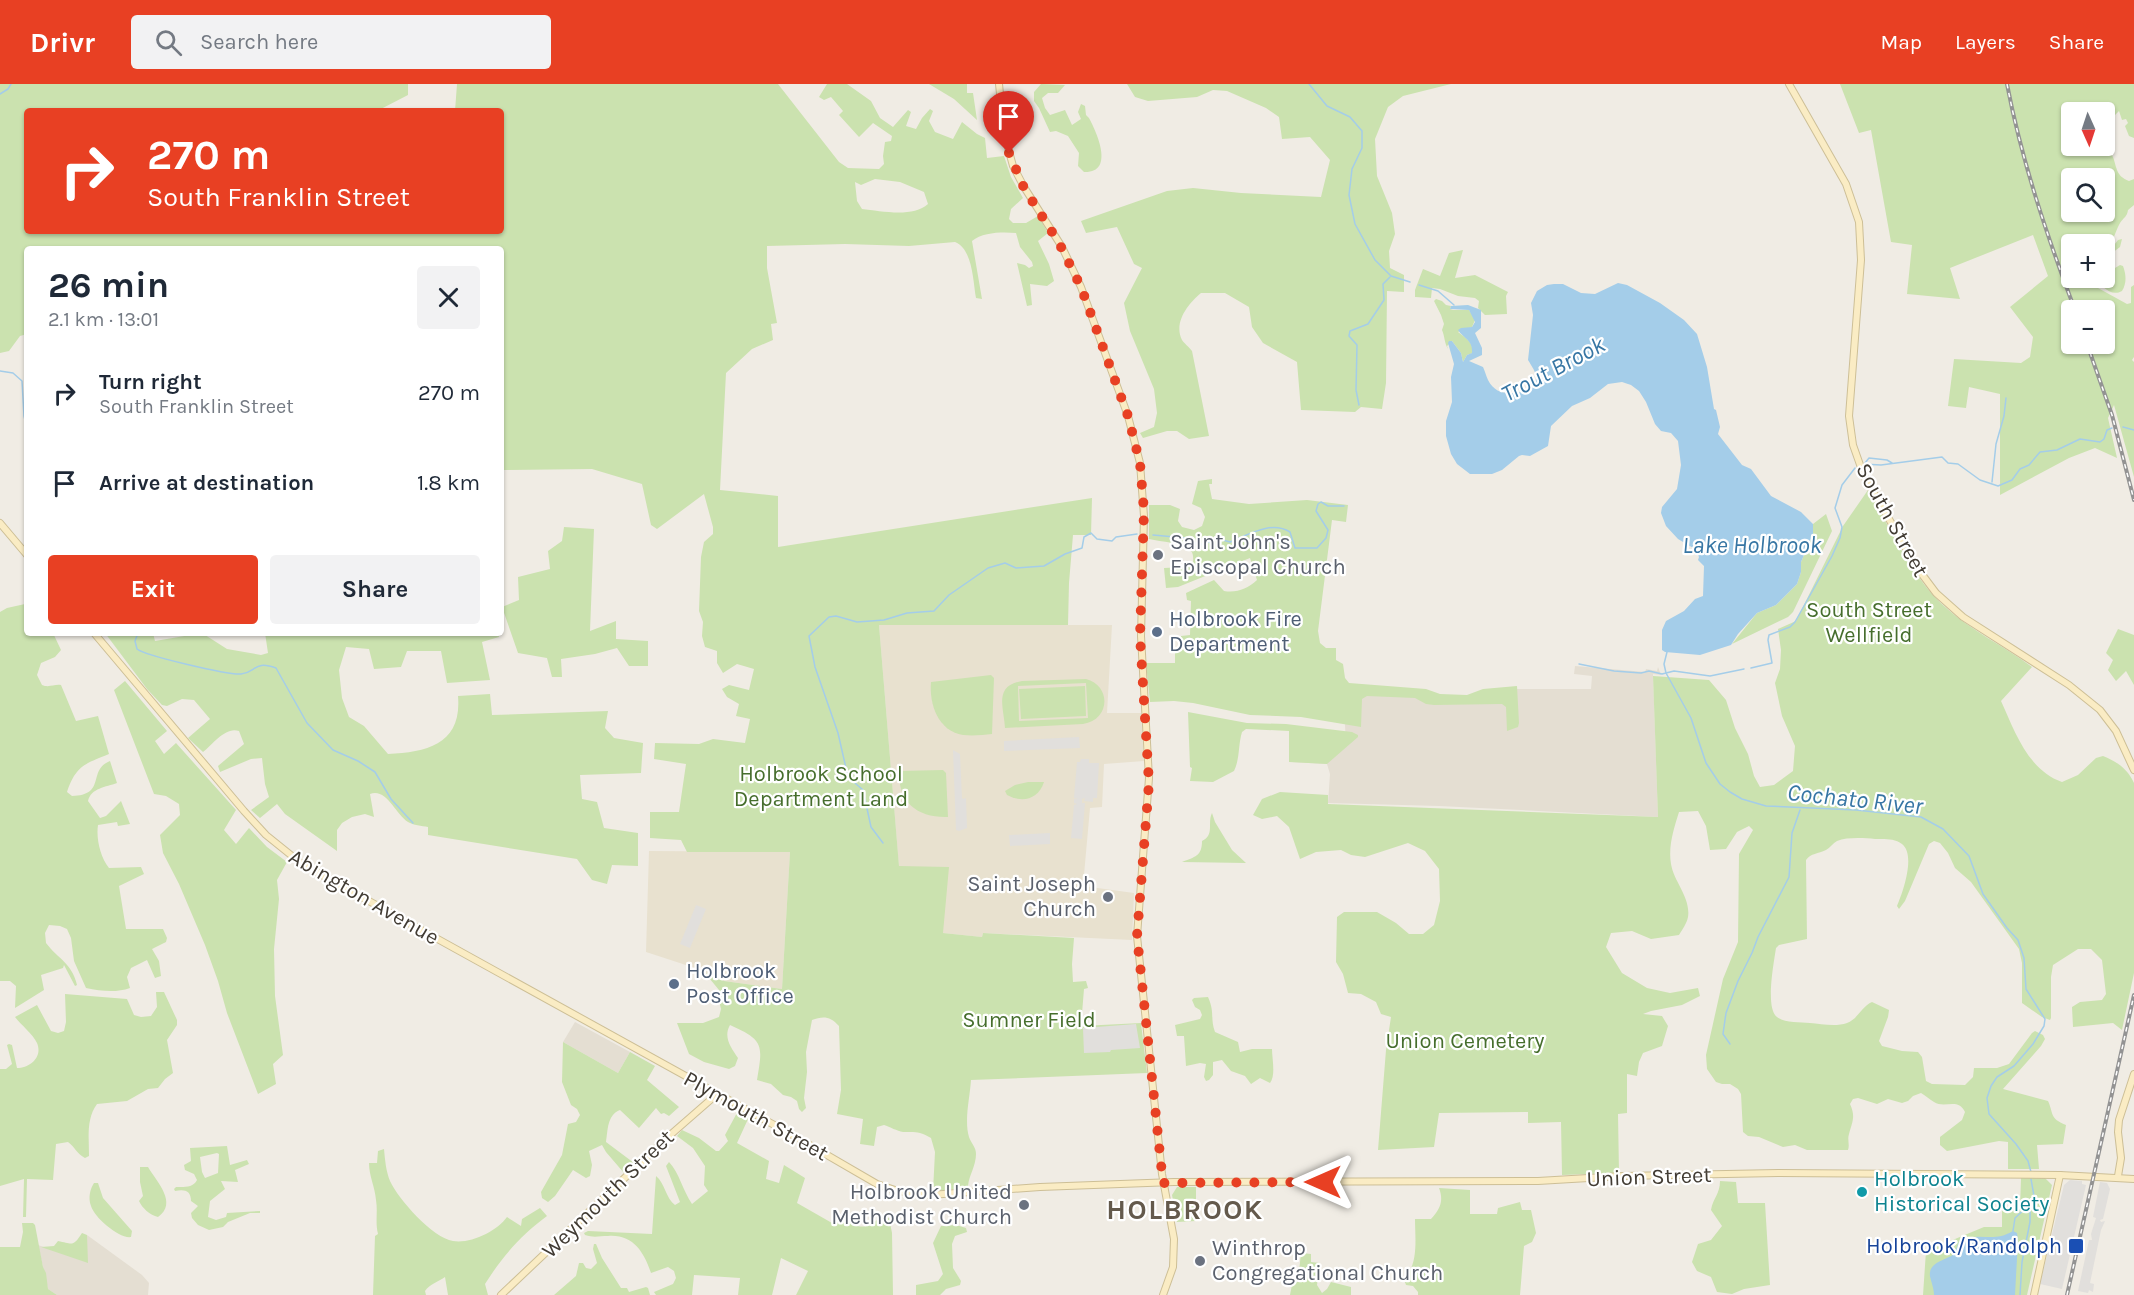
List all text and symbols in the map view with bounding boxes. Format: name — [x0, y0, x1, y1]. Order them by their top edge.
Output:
search box — [131, 15, 551, 69]
text: Drivr — [30, 26, 95, 59]
icon: search — [152, 26, 185, 59]
text: Search here — [200, 29, 318, 55]
text: Map — [1880, 30, 1922, 54]
text: Layers — [1955, 30, 2016, 54]
text: Share — [2049, 30, 2104, 54]
pin — [983, 91, 1034, 153]
icon: arrive — [992, 100, 1025, 133]
north arrow — [2061, 102, 2115, 156]
map controls — [2061, 102, 2115, 354]
text: 270 m — [147, 130, 270, 180]
icon: right — [48, 132, 126, 210]
button: search — [2061, 168, 2115, 222]
text: South Franklin Street — [147, 181, 410, 213]
button: + — [2061, 234, 2115, 288]
text: 26 min — [48, 264, 169, 306]
button: close — [417, 266, 480, 329]
button: − — [2061, 300, 2115, 354]
text: 2.1 km · 13:01 — [48, 308, 159, 331]
water label: Trout Brook — [1497, 330, 1610, 408]
text: Turn right — [99, 369, 202, 395]
icon: right — [48, 377, 81, 410]
text: 270 m — [418, 380, 480, 406]
text: South Franklin Street — [99, 395, 294, 418]
street label: South Street — [1850, 459, 1934, 581]
icon: arrive — [48, 467, 81, 500]
text: Arrive at destination — [99, 470, 314, 496]
text: 1.8 km — [417, 470, 480, 496]
place label: Saint John's Episcopal Church — [1170, 529, 1346, 580]
water label: Lake Holbrook — [1682, 531, 1823, 559]
marker: Saint John's Episcopal Church — [1151, 548, 1165, 562]
button: Exit — [48, 555, 258, 624]
button: Share — [270, 555, 480, 624]
park label: South Street Wellfield — [1806, 597, 1932, 648]
place label: Holbrook Fire Department — [1169, 606, 1302, 657]
marker: Holbrook Fire Department — [1150, 625, 1164, 639]
park label: Holbrook School Department Land — [734, 761, 908, 812]
water label: Cochato River — [1786, 778, 1925, 820]
street label: Abington Avenue — [284, 843, 444, 951]
place label: Saint Joseph Church — [967, 871, 1096, 922]
marker: Saint Joseph Church — [1101, 890, 1115, 904]
place label: Holbrook Post Office — [686, 958, 794, 1009]
marker: Holbrook Post Office — [667, 977, 681, 991]
park label: Sumner Field — [962, 1007, 1096, 1033]
park label: Union Cemetery — [1385, 1028, 1545, 1054]
street label: Plymouth Street — [679, 1065, 833, 1167]
street label: Weymouth Street — [537, 1124, 679, 1264]
position arrow — [1291, 1150, 1355, 1214]
street label: Union Street — [1586, 1162, 1712, 1192]
place label: Holbrook Historical Society — [1874, 1166, 2050, 1217]
place label: Holbrook United Methodist Church — [831, 1179, 1012, 1230]
marker: Holbrook Historical Society — [1855, 1185, 1869, 1199]
district label: HOLBROOK — [1106, 1193, 1264, 1226]
marker: Holbrook United Methodist Church — [1017, 1198, 1031, 1212]
place label: Holbrook/Randolph — [1866, 1233, 2062, 1259]
place label: Winthrop Congregational Church — [1212, 1235, 1443, 1286]
marker: Holbrook/Randolph — [2067, 1237, 2085, 1255]
marker: Winthrop Congregational Church — [1193, 1254, 1207, 1268]

